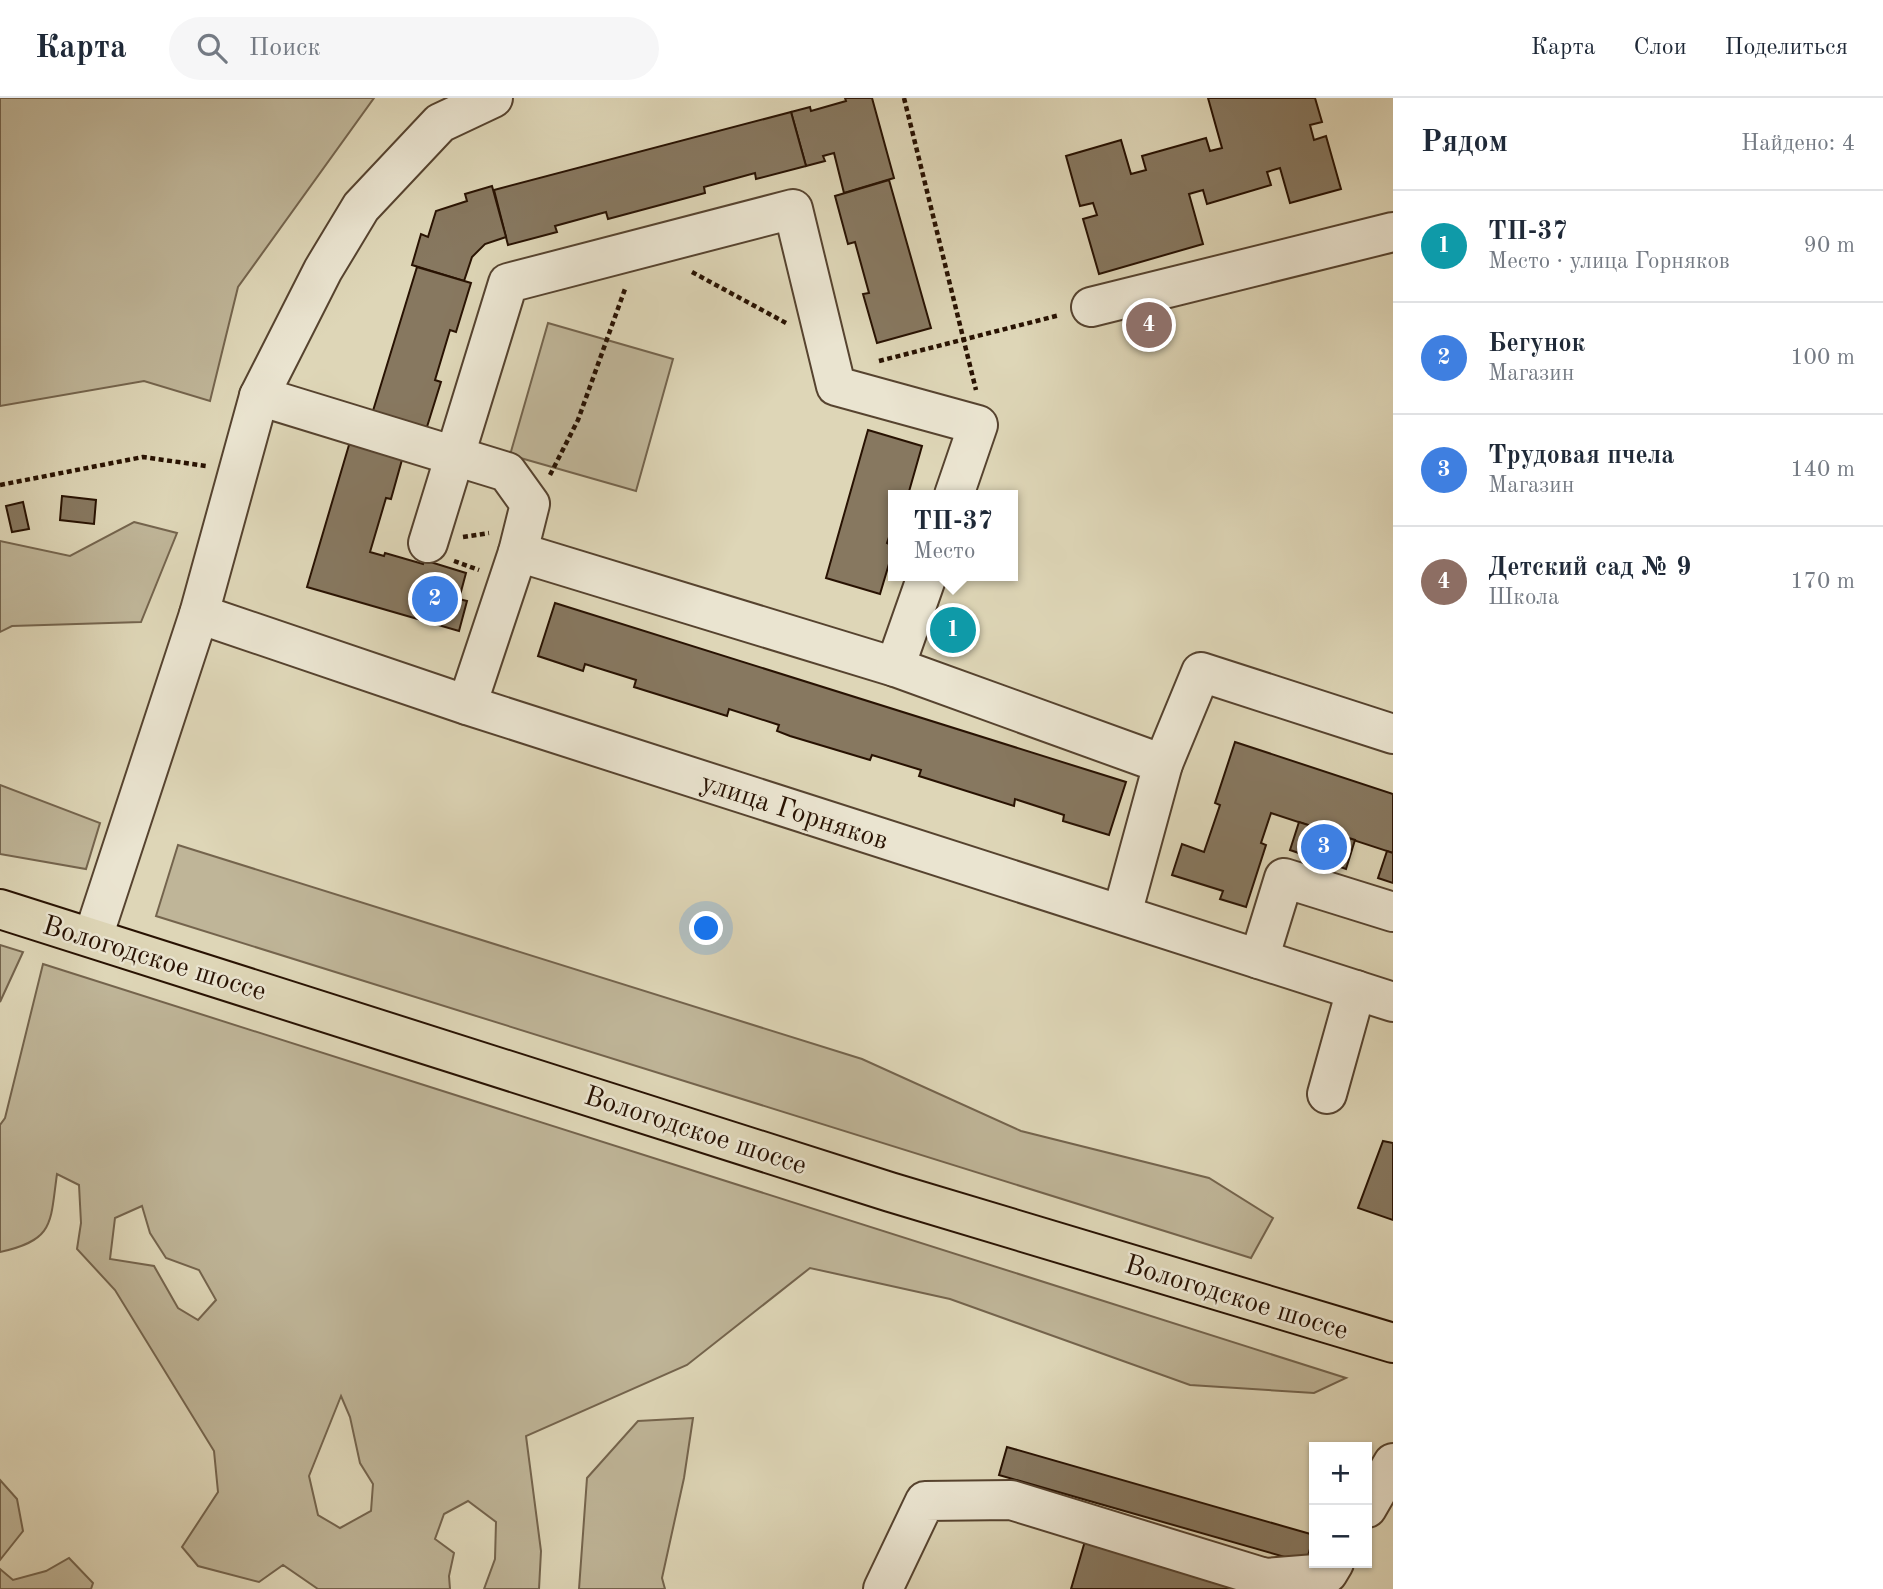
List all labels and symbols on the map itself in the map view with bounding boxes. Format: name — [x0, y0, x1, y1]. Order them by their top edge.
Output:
pin: 4 — [1126, 299, 1172, 351]
pin: 2 — [412, 573, 458, 625]
pin: 1 — [930, 604, 976, 656]
street label: улица Горняков — [697, 769, 891, 856]
pin: 3 — [1301, 821, 1347, 873]
your location — [689, 911, 723, 945]
street label: Вологодское шоссе — [39, 913, 269, 1007]
street label: Вологодское шоссе — [580, 1083, 810, 1181]
street label: Вологодское шоссе — [1121, 1252, 1351, 1346]

